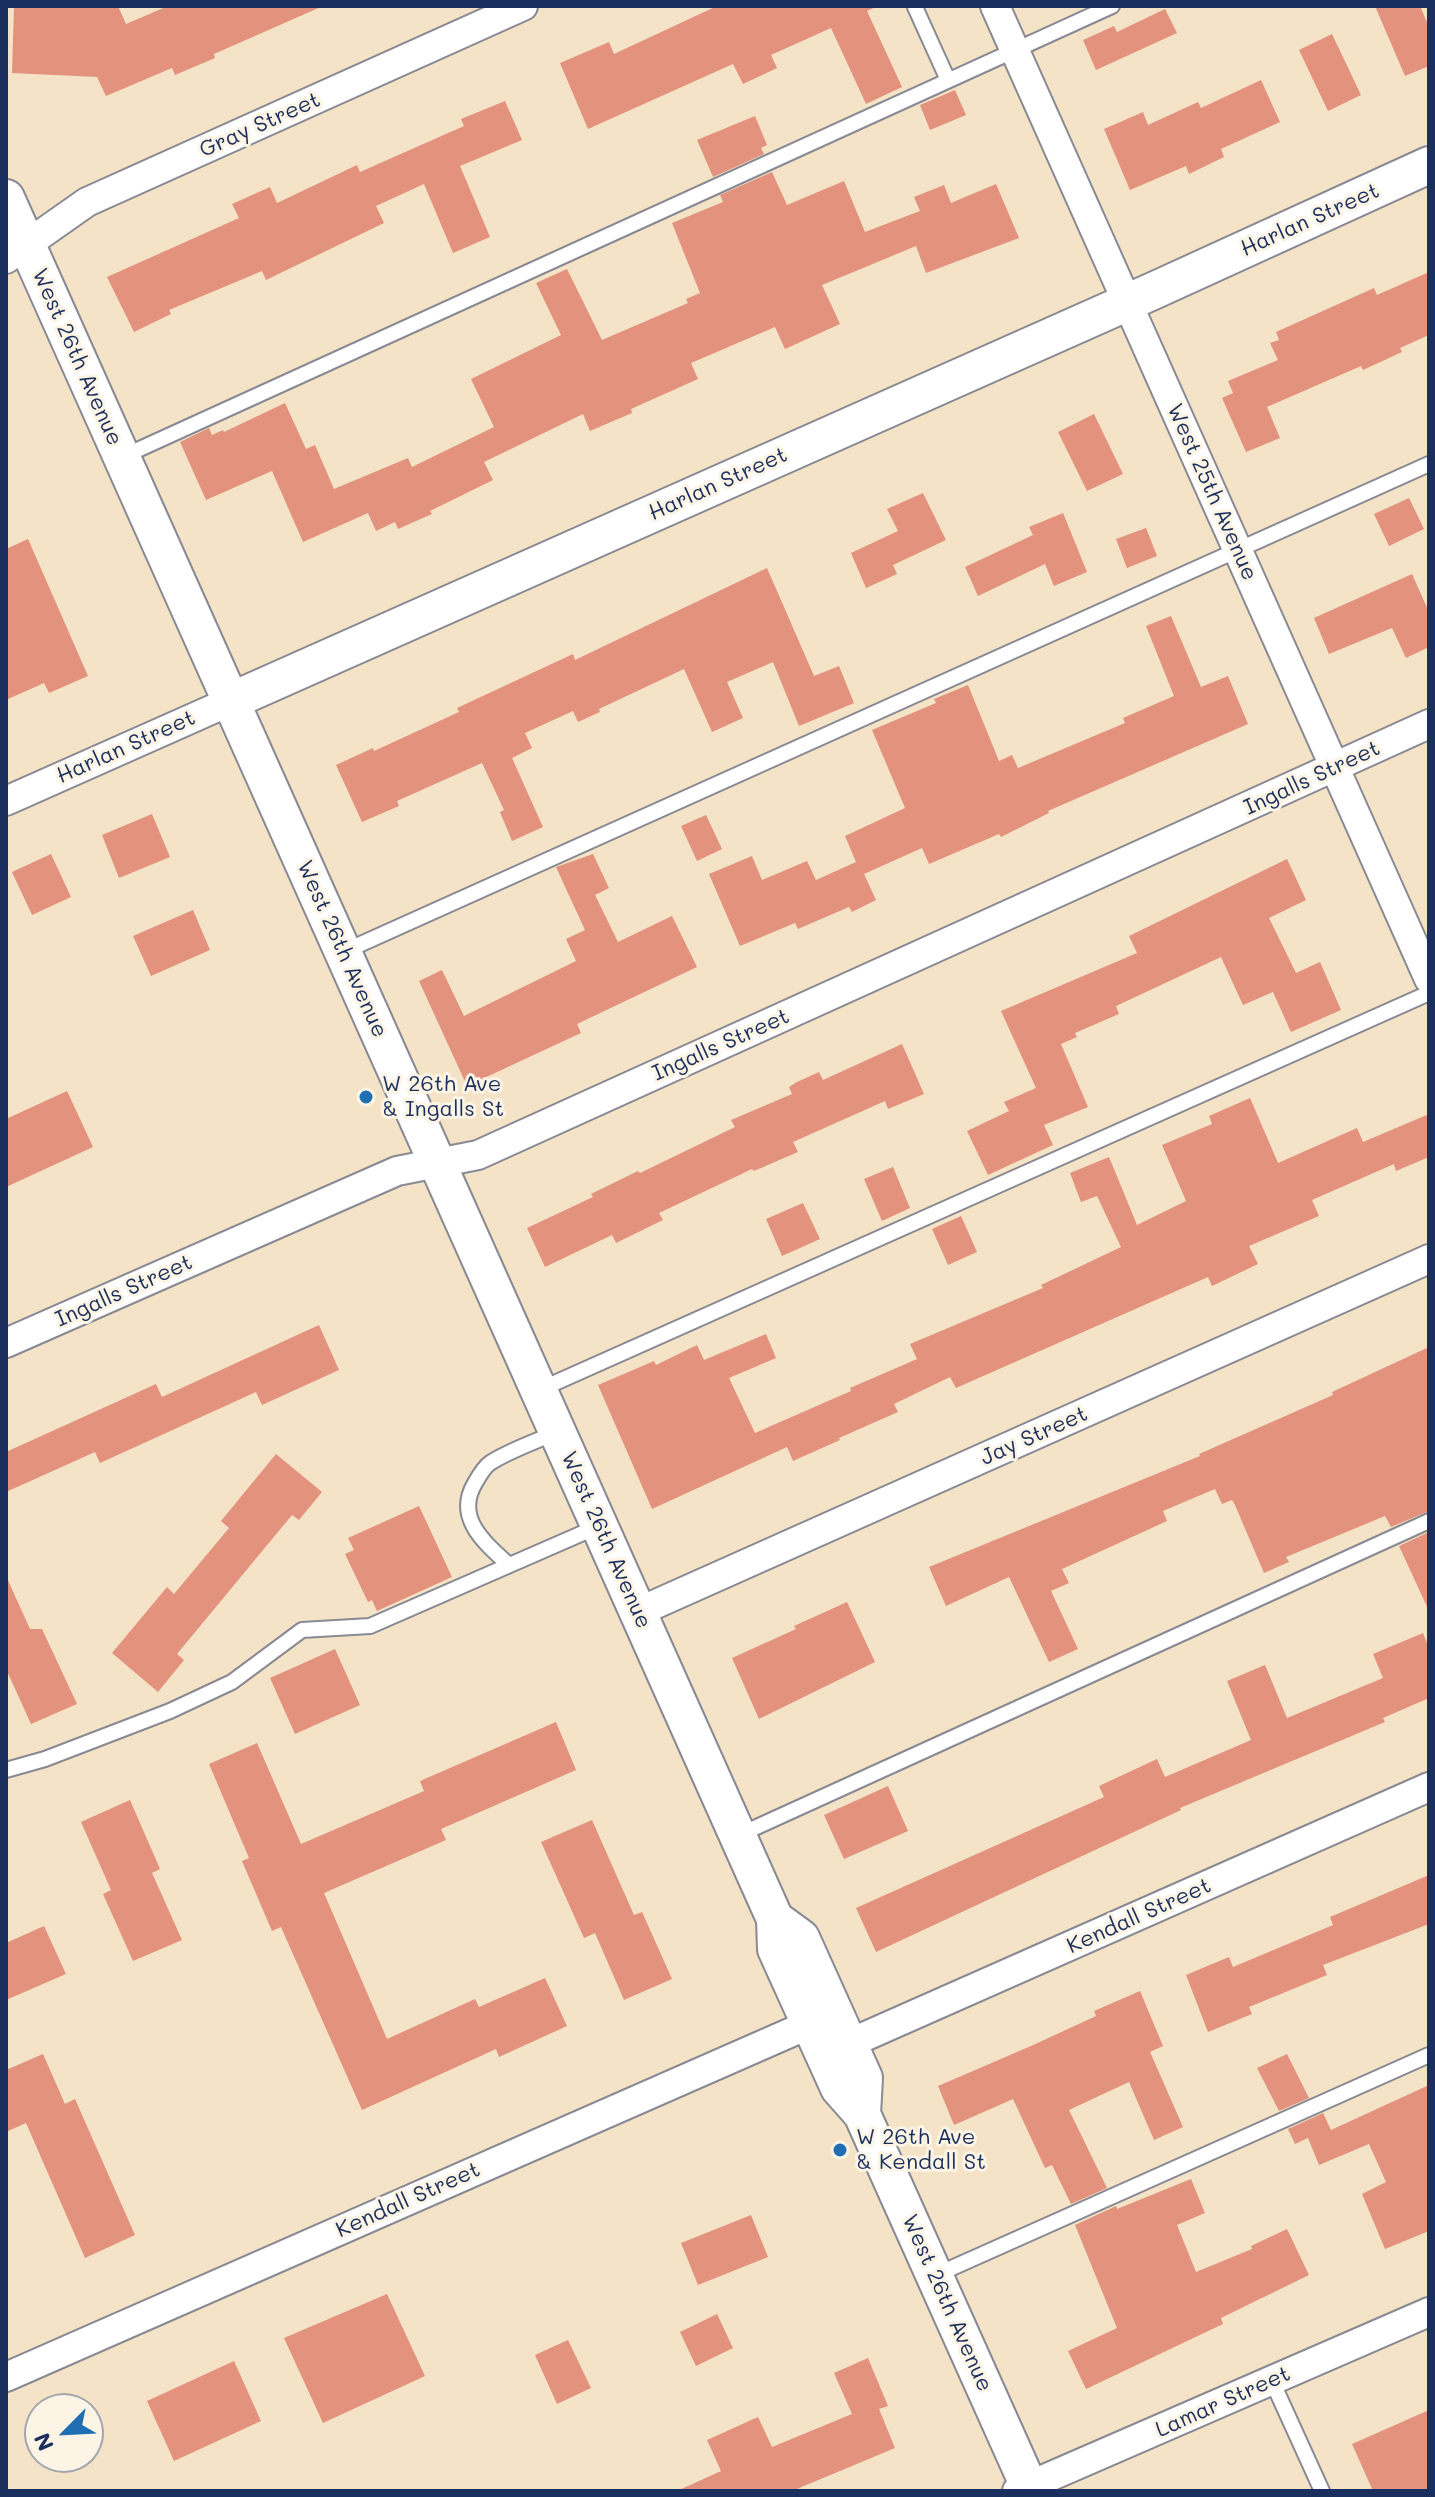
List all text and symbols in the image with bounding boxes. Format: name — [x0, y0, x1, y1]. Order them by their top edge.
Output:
street label: Gray Street — [195, 87, 325, 163]
street label: Harlan Street — [1237, 178, 1383, 262]
street label: West 26th Avenue — [26, 264, 128, 450]
street label: West 25th Avenue — [1161, 400, 1263, 584]
street label: Harlan Street — [645, 442, 791, 526]
street label: Harlan Street — [53, 705, 199, 789]
street label: Ingalls Street — [1240, 735, 1384, 821]
street label: West 26th Avenue — [291, 856, 393, 1042]
street label: Ingalls Street — [648, 1003, 794, 1087]
place label: W 26th Ave & Ingalls St — [382, 1071, 504, 1122]
marker: W 26th Ave & Ingalls St — [357, 1088, 375, 1106]
street label: Ingalls Street — [51, 1249, 197, 1333]
street label: Jay Street — [976, 1401, 1092, 1471]
street label: West 26th Avenue — [555, 1447, 657, 1633]
street label: Kendall Street — [1063, 1872, 1215, 1960]
place label: W 26th Ave & Kendall St — [856, 2124, 986, 2176]
marker: W 26th Ave & Kendall St — [831, 2141, 849, 2159]
street label: Kendall Street — [332, 2156, 484, 2244]
street label: West 26th Avenue — [896, 2210, 998, 2396]
street label: Lamar Street — [1152, 2361, 1294, 2443]
north arrow — [24, 2393, 104, 2473]
text: N — [27, 2429, 60, 2456]

